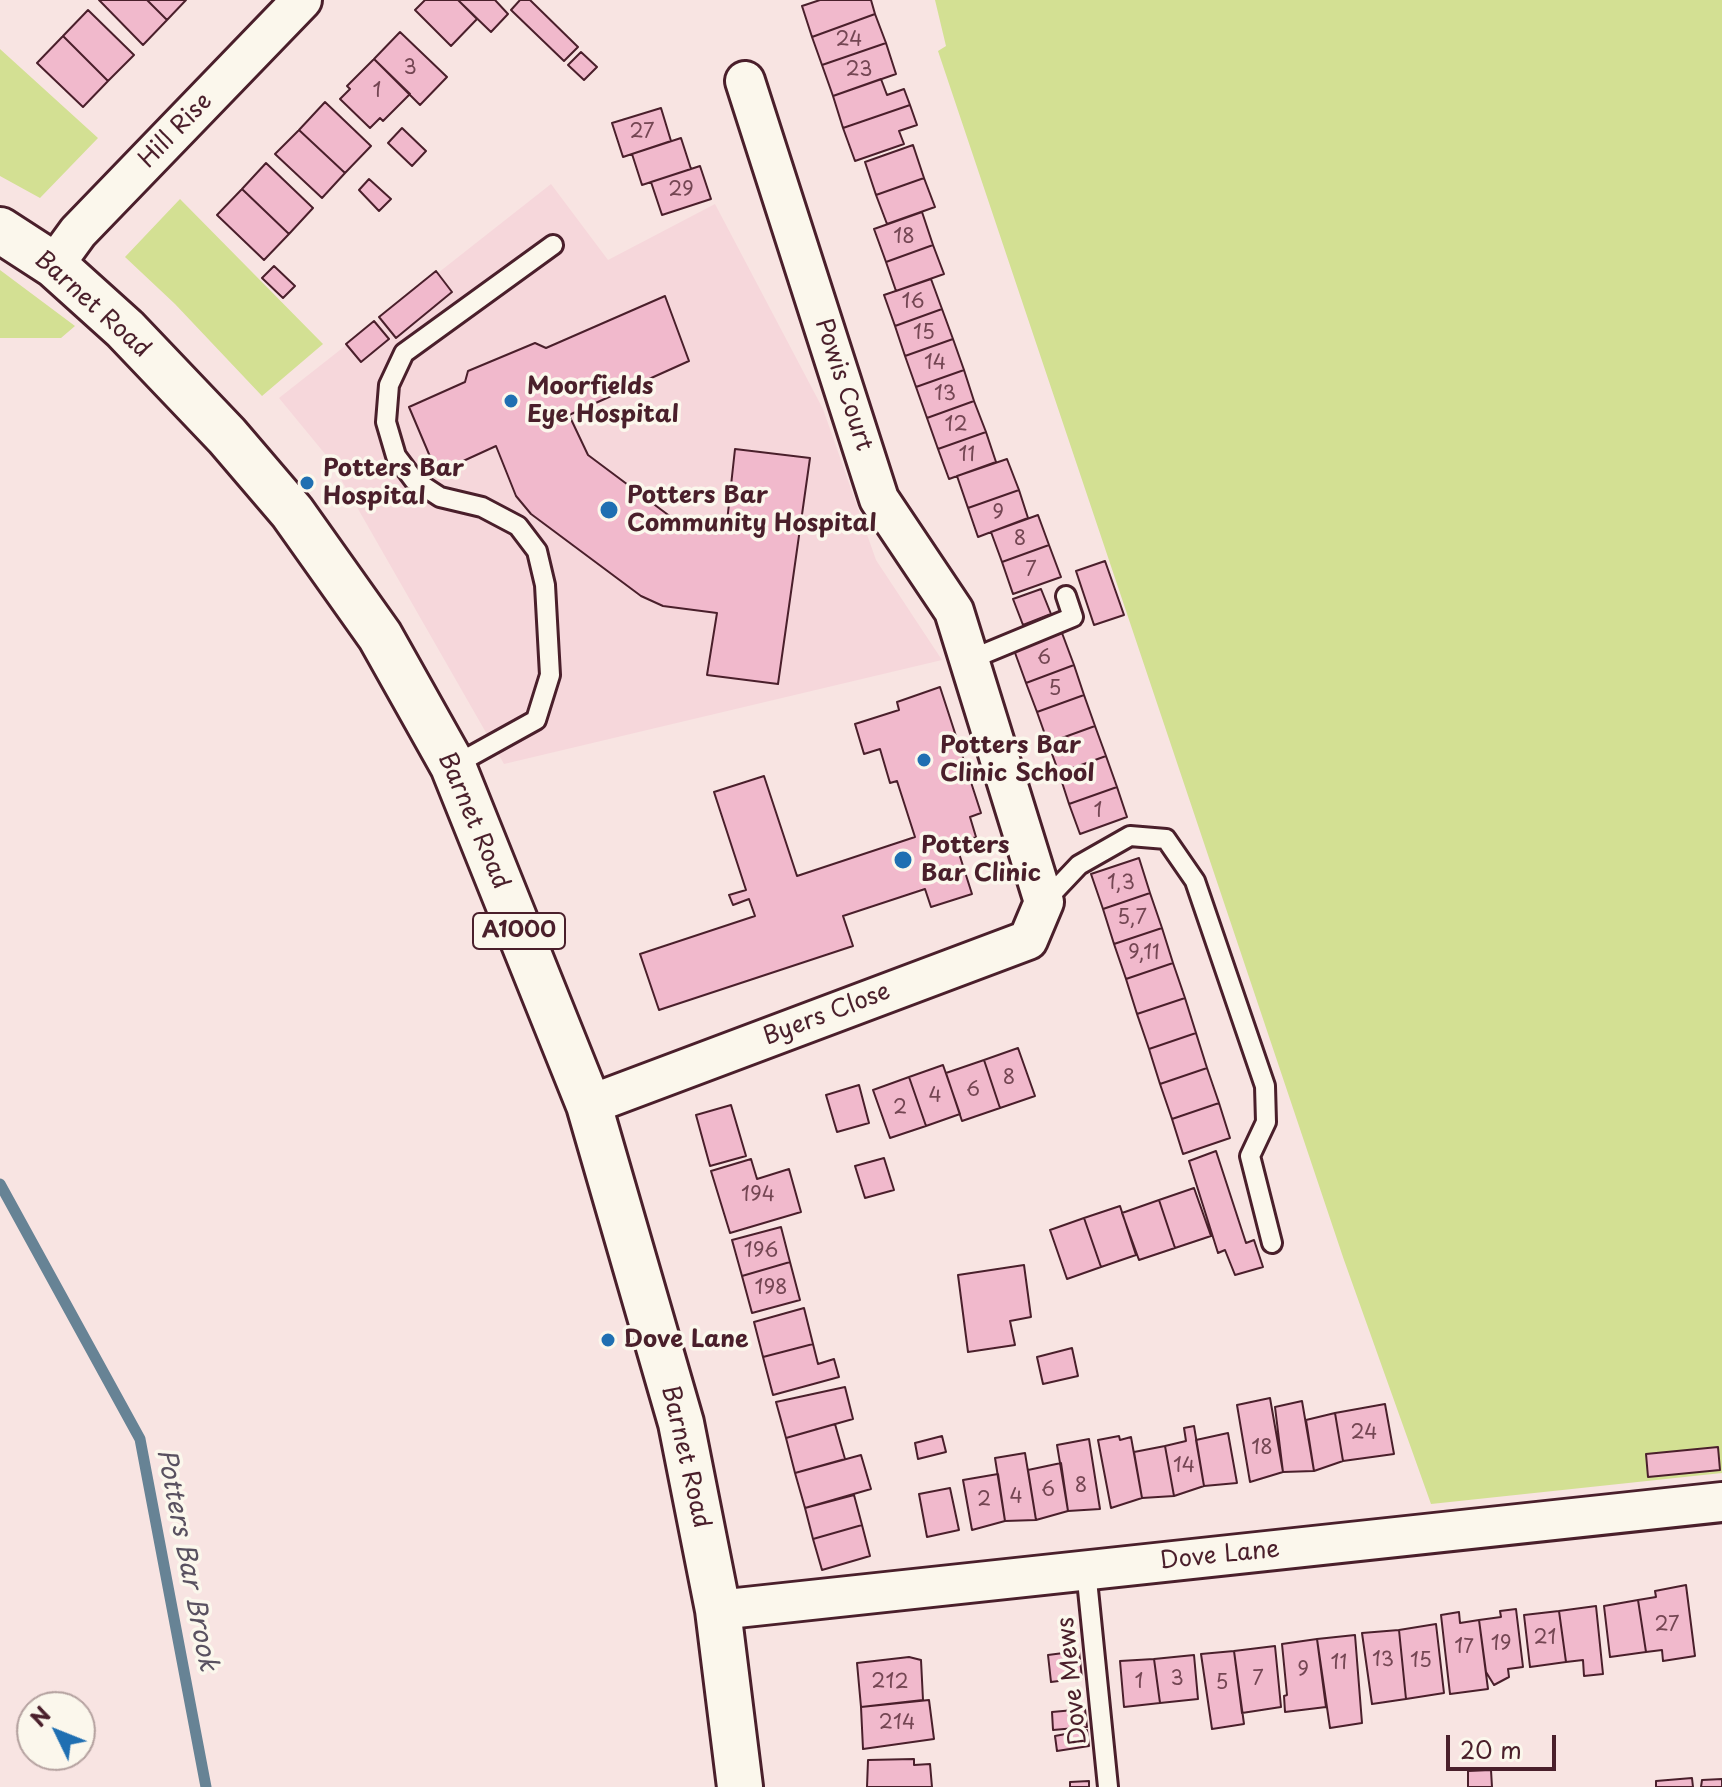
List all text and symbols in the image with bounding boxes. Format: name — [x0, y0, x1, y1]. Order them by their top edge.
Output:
house number: 24 — [836, 28, 862, 52]
house number: 3 — [403, 56, 417, 80]
house number: 23 — [845, 58, 873, 82]
house number: 1 — [373, 79, 381, 103]
street label: Hill Rise — [133, 88, 219, 174]
house number: 27 — [630, 120, 654, 144]
house number: 29 — [668, 178, 694, 202]
house number: 18 — [893, 225, 915, 249]
street label: Barnet Road — [28, 246, 156, 364]
house number: 16 — [902, 290, 924, 314]
street label: Powis Court — [808, 315, 878, 455]
house number: 15 — [913, 321, 935, 345]
house number: 14 — [924, 351, 946, 375]
place label: Moorfields Eye Hospital — [527, 373, 679, 429]
house number: 13 — [934, 382, 956, 406]
marker: Moorfields Eye Hospital — [502, 392, 520, 410]
house number: 12 — [944, 413, 968, 437]
house number: 11 — [959, 443, 975, 467]
place label: Potters Bar Hospital — [323, 455, 464, 511]
marker: Potters Bar Hospital — [298, 474, 316, 492]
place label: Potters Bar Community Hospital — [627, 482, 877, 538]
marker: Potters Bar Community Hospital — [598, 499, 620, 521]
house number: 9 — [992, 501, 1004, 525]
house number: 8 — [1014, 527, 1026, 551]
house number: 7 — [1025, 558, 1037, 582]
house number: 6 — [1037, 646, 1051, 670]
house number: 5 — [1049, 677, 1061, 701]
place label: Potters Bar Clinic School — [940, 732, 1095, 788]
street label: Barnet Road — [431, 748, 515, 894]
marker: Potters Bar Clinic School — [915, 751, 933, 769]
house number: 1 — [1094, 799, 1102, 823]
place label: Potters Bar Clinic — [921, 832, 1041, 888]
marker: Potters Bar Clinic — [892, 849, 914, 871]
house number: 1,3 — [1107, 871, 1135, 895]
house number: 5,7 — [1117, 906, 1147, 930]
road number: A1000 — [473, 913, 565, 949]
house number: 9,11 — [1128, 941, 1160, 965]
street label: Byers Close — [759, 978, 895, 1052]
house number: 8 — [1003, 1066, 1015, 1090]
house number: 6 — [966, 1078, 980, 1102]
house number: 4 — [928, 1084, 942, 1108]
house number: 2 — [893, 1096, 907, 1120]
house number: 194 — [741, 1183, 775, 1207]
house number: 196 — [744, 1239, 778, 1263]
house number: 198 — [754, 1276, 788, 1300]
place label: Dove Lane — [624, 1326, 749, 1354]
marker: Dove Lane — [599, 1331, 617, 1349]
street label: Barnet Road — [655, 1383, 715, 1531]
house number: 24 — [1351, 1421, 1377, 1445]
house number: 18 — [1251, 1436, 1273, 1460]
water label: Potters Bar Brook — [149, 1446, 223, 1674]
house number: 14 — [1173, 1454, 1195, 1478]
house number: 8 — [1075, 1474, 1087, 1498]
house number: 6 — [1041, 1478, 1055, 1502]
house number: 4 — [1009, 1485, 1023, 1509]
house number: 2 — [977, 1488, 991, 1512]
street label: Dove Lane — [1159, 1535, 1281, 1577]
house number: 27 — [1655, 1613, 1679, 1637]
street label: Dove Mews — [1052, 1616, 1094, 1746]
house number: 21 — [1533, 1626, 1557, 1650]
house number: 19 — [1491, 1632, 1511, 1656]
house number: 17 — [1454, 1635, 1474, 1659]
house number: 13 — [1372, 1648, 1394, 1672]
house number: 15 — [1410, 1649, 1432, 1673]
house number: 11 — [1331, 1651, 1347, 1675]
house number: 9 — [1297, 1658, 1309, 1682]
house number: 3 — [1170, 1667, 1184, 1691]
house number: 7 — [1252, 1667, 1264, 1691]
house number: 212 — [871, 1670, 909, 1694]
house number: 1 — [1135, 1670, 1143, 1694]
house number: 5 — [1216, 1671, 1228, 1695]
north arrow — [16, 1691, 96, 1771]
text: N — [22, 1698, 58, 1733]
house number: 214 — [879, 1711, 915, 1735]
scale bar — [1450, 1719, 1560, 1769]
text: 20 m — [1460, 1731, 1522, 1767]

